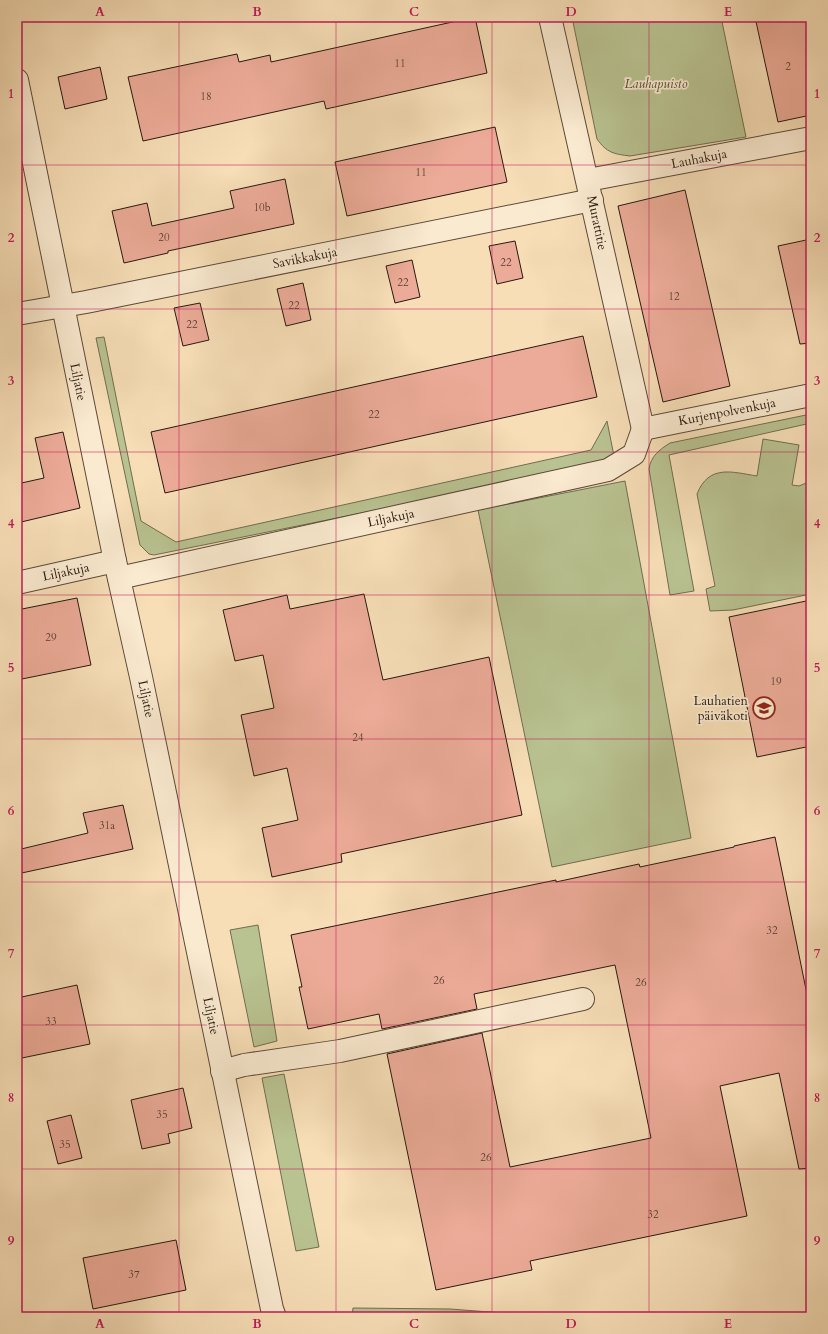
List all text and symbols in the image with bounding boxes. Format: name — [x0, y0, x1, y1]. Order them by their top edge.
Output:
text: A — [95, 3, 105, 21]
text: B — [252, 3, 262, 21]
text: C — [409, 3, 419, 21]
text: D — [565, 3, 577, 21]
text: E — [724, 3, 732, 21]
house number: 11 — [394, 56, 406, 71]
house number: 2 — [785, 59, 791, 74]
park label: Lauhapuisto — [624, 75, 688, 93]
text: 1 — [8, 85, 14, 103]
text: 1 — [814, 85, 820, 103]
house number: 18 — [200, 89, 212, 104]
street label: Lauhakuja — [669, 145, 729, 173]
house number: 11 — [415, 165, 427, 180]
street label: Murattitie — [582, 194, 612, 252]
house number: 10b — [253, 200, 271, 215]
text: 2 — [8, 229, 15, 247]
text: 2 — [814, 229, 821, 247]
house number: 20 — [158, 230, 170, 245]
street label: Savikkakuja — [271, 243, 339, 273]
house number: 22 — [500, 255, 512, 270]
house number: 22 — [397, 275, 409, 290]
house number: 12 — [668, 289, 680, 304]
house number: 22 — [288, 298, 300, 313]
house number: 22 — [186, 317, 198, 332]
street label: Liljatie — [65, 362, 91, 402]
text: 3 — [8, 372, 15, 390]
text: 3 — [814, 372, 821, 390]
street label: Kurjenpolvenkuja — [677, 394, 778, 430]
house number: 22 — [368, 407, 380, 422]
street label: Liljakuja — [366, 504, 416, 532]
text: 4 — [8, 515, 15, 533]
text: 4 — [814, 515, 821, 533]
street label: Liljakuja — [41, 558, 91, 586]
house number: 29 — [45, 630, 57, 645]
text: 5 — [8, 659, 14, 677]
text: 5 — [814, 659, 820, 677]
house number: 19 — [770, 674, 782, 689]
street label: Liljatie — [133, 679, 159, 719]
place label: Lauhatien päiväkoti — [694, 692, 749, 725]
school or university icon: Lauhatien päiväkoti — [751, 695, 777, 721]
house number: 24 — [352, 730, 364, 745]
text: 6 — [8, 802, 15, 820]
text: 6 — [814, 802, 821, 820]
house number: 31a — [99, 818, 115, 833]
house number: 32 — [766, 923, 778, 938]
text: 7 — [8, 945, 15, 963]
text: 7 — [814, 945, 821, 963]
house number: 26 — [433, 973, 445, 988]
house number: 26 — [635, 975, 647, 990]
street label: Liljatie — [198, 996, 224, 1036]
house number: 33 — [45, 1014, 57, 1029]
text: 8 — [8, 1089, 14, 1107]
text: 8 — [814, 1089, 820, 1107]
house number: 35 — [156, 1107, 168, 1122]
house number: 35 — [59, 1137, 71, 1152]
house number: 26 — [480, 1150, 492, 1165]
house number: 32 — [647, 1207, 659, 1222]
text: 9 — [8, 1232, 15, 1250]
text: 9 — [814, 1232, 821, 1250]
house number: 37 — [128, 1267, 140, 1282]
text: A — [95, 1315, 105, 1333]
text: B — [252, 1315, 262, 1333]
text: C — [409, 1315, 419, 1333]
text: D — [565, 1315, 577, 1333]
text: E — [724, 1315, 732, 1333]

